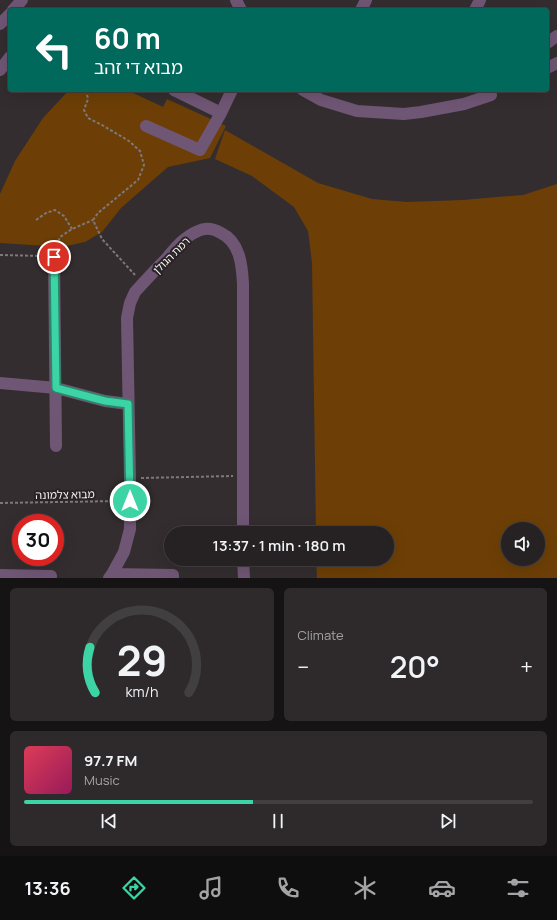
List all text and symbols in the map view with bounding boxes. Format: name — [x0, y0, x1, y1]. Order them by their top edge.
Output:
text: 60 m — [94, 19, 161, 57]
icon: left — [28, 24, 80, 76]
text: מבוא די זהב — [94, 55, 183, 79]
street label: רמת הגולן — [149, 233, 193, 277]
pin — [37, 240, 71, 274]
icon: arrive — [43, 246, 65, 268]
position arrow — [109, 480, 151, 522]
street label: מבוא צלמונה — [35, 486, 95, 502]
speed limit sign: 30 — [12, 514, 64, 566]
map controls — [501, 522, 545, 566]
button: sound — [501, 522, 545, 566]
text: 13:37 · 1 min · 180 m — [213, 535, 345, 556]
text: Climate — [298, 626, 344, 644]
text: 29 — [116, 631, 167, 687]
text: 20° — [390, 646, 440, 687]
text: − — [298, 652, 309, 682]
text: + — [520, 652, 533, 682]
text: km/h — [125, 681, 158, 700]
text: 97.7 FM — [84, 750, 137, 771]
text: Music — [84, 771, 120, 789]
icon: previous — [98, 810, 120, 832]
icon: pause — [267, 810, 289, 832]
icon: next — [437, 810, 459, 832]
icon: directions — [120, 874, 148, 902]
icon: music — [197, 874, 225, 902]
icon: phone — [274, 874, 302, 902]
icon: climate — [351, 874, 379, 902]
icon: car — [428, 874, 456, 902]
icon: filters — [504, 874, 532, 902]
text: 13:36 — [24, 876, 71, 900]

